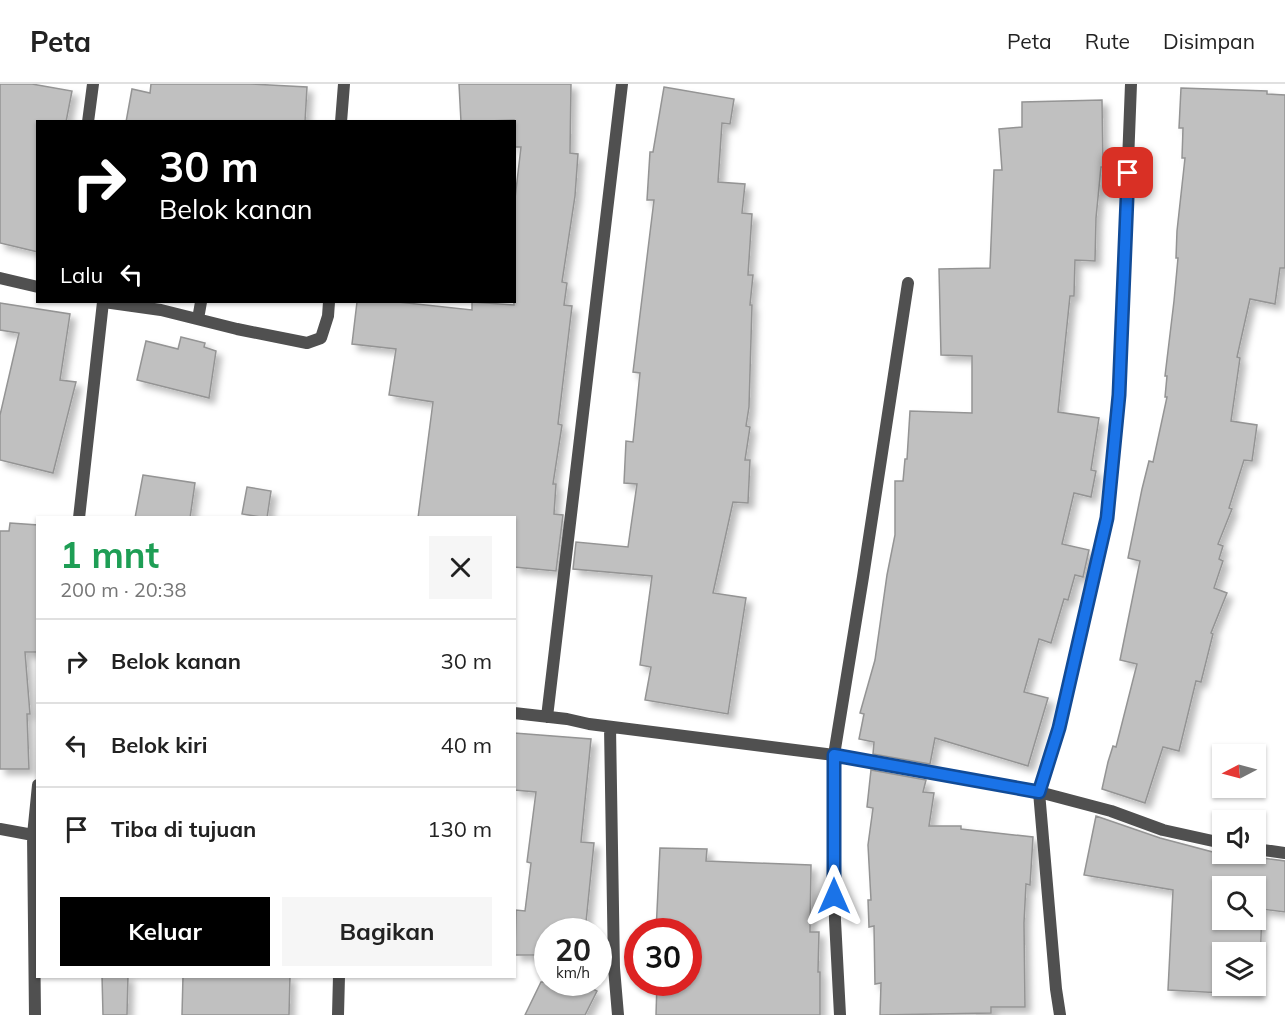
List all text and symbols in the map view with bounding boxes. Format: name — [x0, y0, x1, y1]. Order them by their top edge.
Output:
text: Peta — [30, 24, 91, 59]
text: Peta — [1007, 28, 1052, 54]
text: Rute — [1085, 28, 1130, 54]
text: Disimpan — [1163, 28, 1255, 54]
text: 30 m — [159, 140, 259, 193]
icon: right — [60, 144, 138, 222]
pin — [1102, 147, 1153, 198]
icon: arrive — [1111, 156, 1144, 189]
text: Belok kanan — [159, 192, 313, 226]
icon: left — [115, 258, 148, 291]
text: Lalu — [60, 261, 103, 289]
text: 1 mnt — [60, 532, 159, 577]
button: close — [429, 536, 492, 599]
text: 200 m · 20:38 — [60, 577, 186, 602]
icon: right — [60, 645, 93, 678]
text: Belok kanan — [111, 647, 241, 675]
text: 30 m — [441, 647, 492, 675]
icon: left — [60, 729, 93, 762]
text: Belok kiri — [111, 731, 207, 759]
text: 40 m — [441, 731, 492, 759]
north arrow — [1212, 744, 1266, 798]
map controls — [1212, 744, 1266, 996]
button: sound — [1212, 810, 1266, 864]
icon: arrive — [60, 813, 93, 846]
text: Tiba di tujuan — [111, 815, 256, 843]
text: 130 m — [427, 815, 492, 843]
position arrow — [802, 864, 866, 928]
button: search — [1212, 876, 1266, 930]
button: Keluar — [60, 897, 270, 966]
button: Bagikan — [282, 897, 492, 966]
speed limit sign: 30 — [624, 918, 702, 996]
text: 20 — [555, 931, 591, 969]
button: layers — [1212, 942, 1266, 996]
text: km/h — [556, 963, 590, 982]

